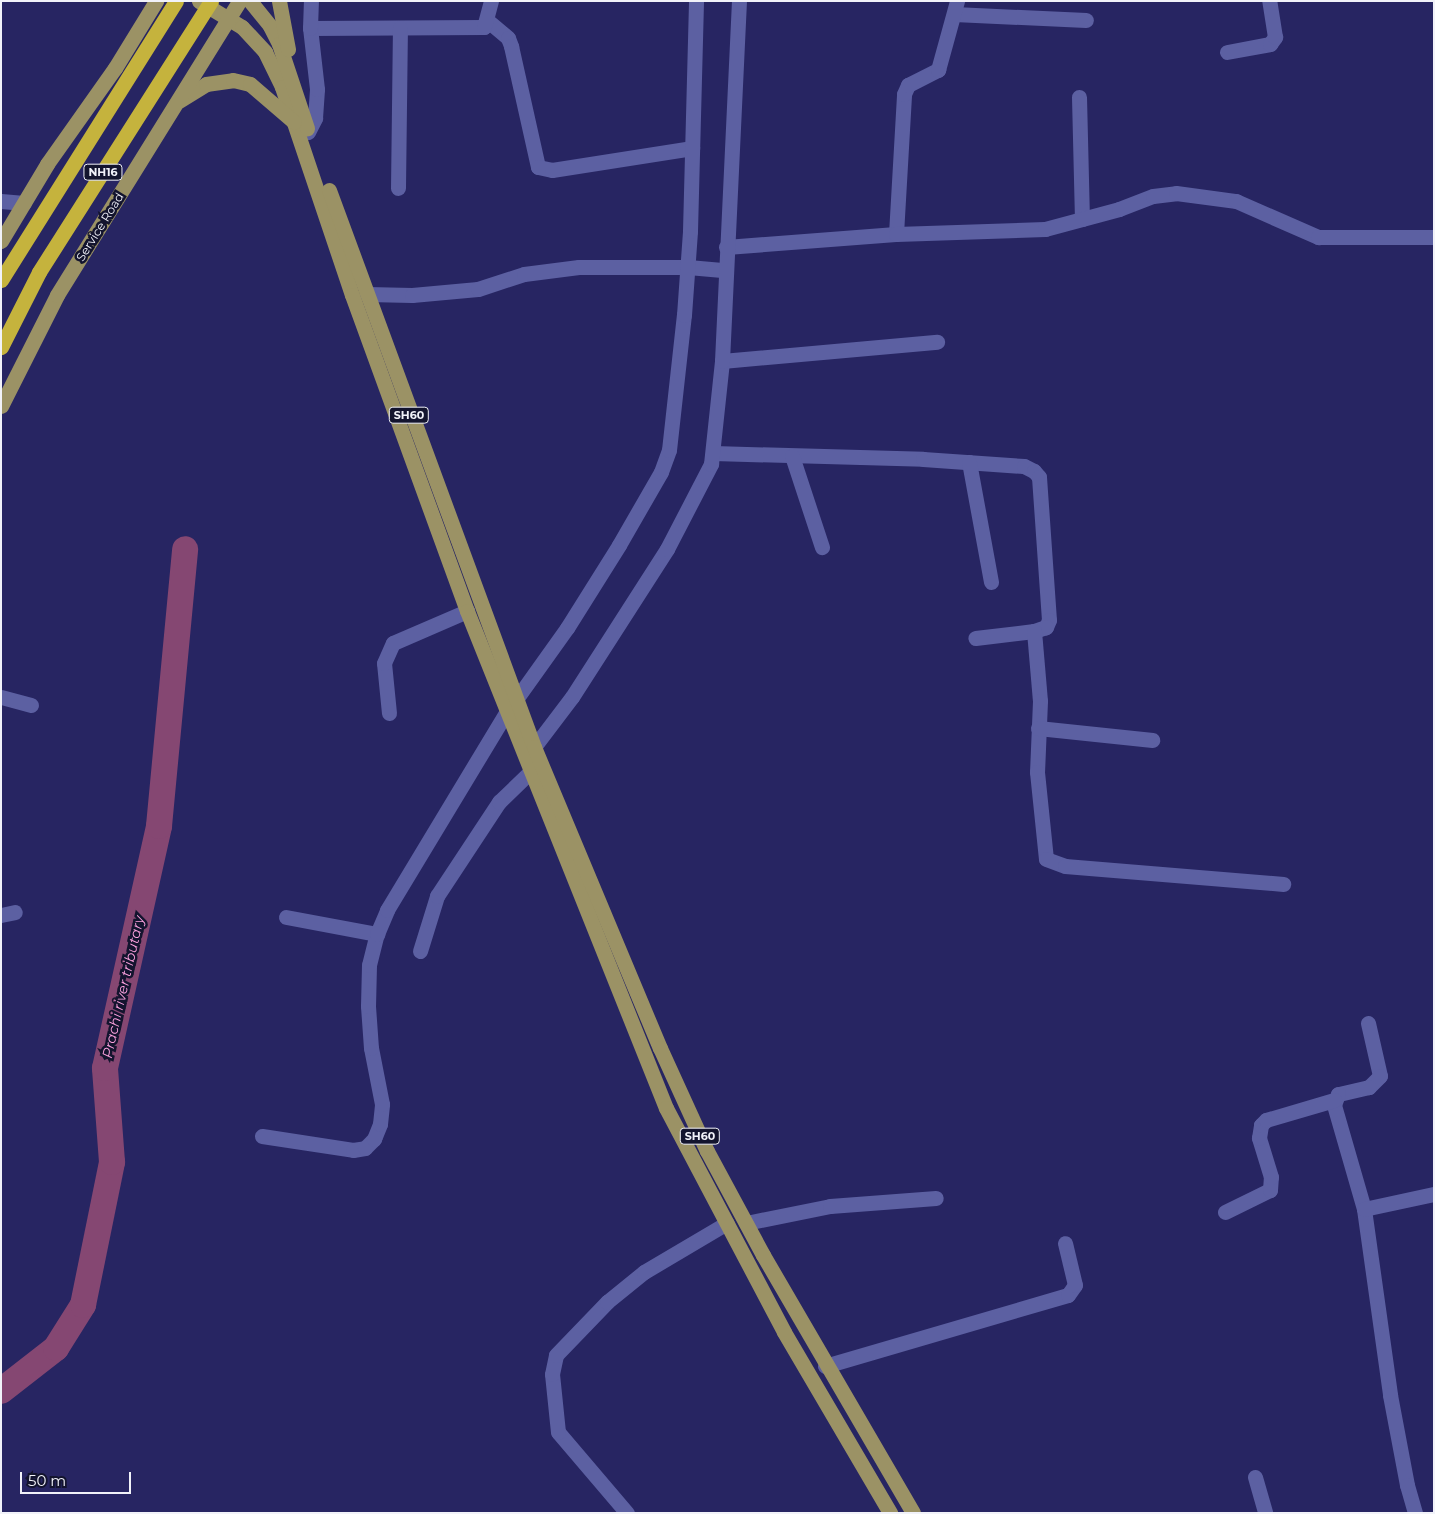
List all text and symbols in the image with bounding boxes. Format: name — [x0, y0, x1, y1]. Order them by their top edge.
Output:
road number: NH16 — [83, 163, 123, 180]
street label: Service Road — [73, 190, 127, 264]
road number: SH60 — [388, 406, 430, 424]
water label: Prachi river tributary — [98, 914, 148, 1060]
road number: SH60 — [679, 1128, 721, 1144]
scale bar — [22, 1462, 134, 1494]
text: 50 m — [28, 1471, 66, 1490]

